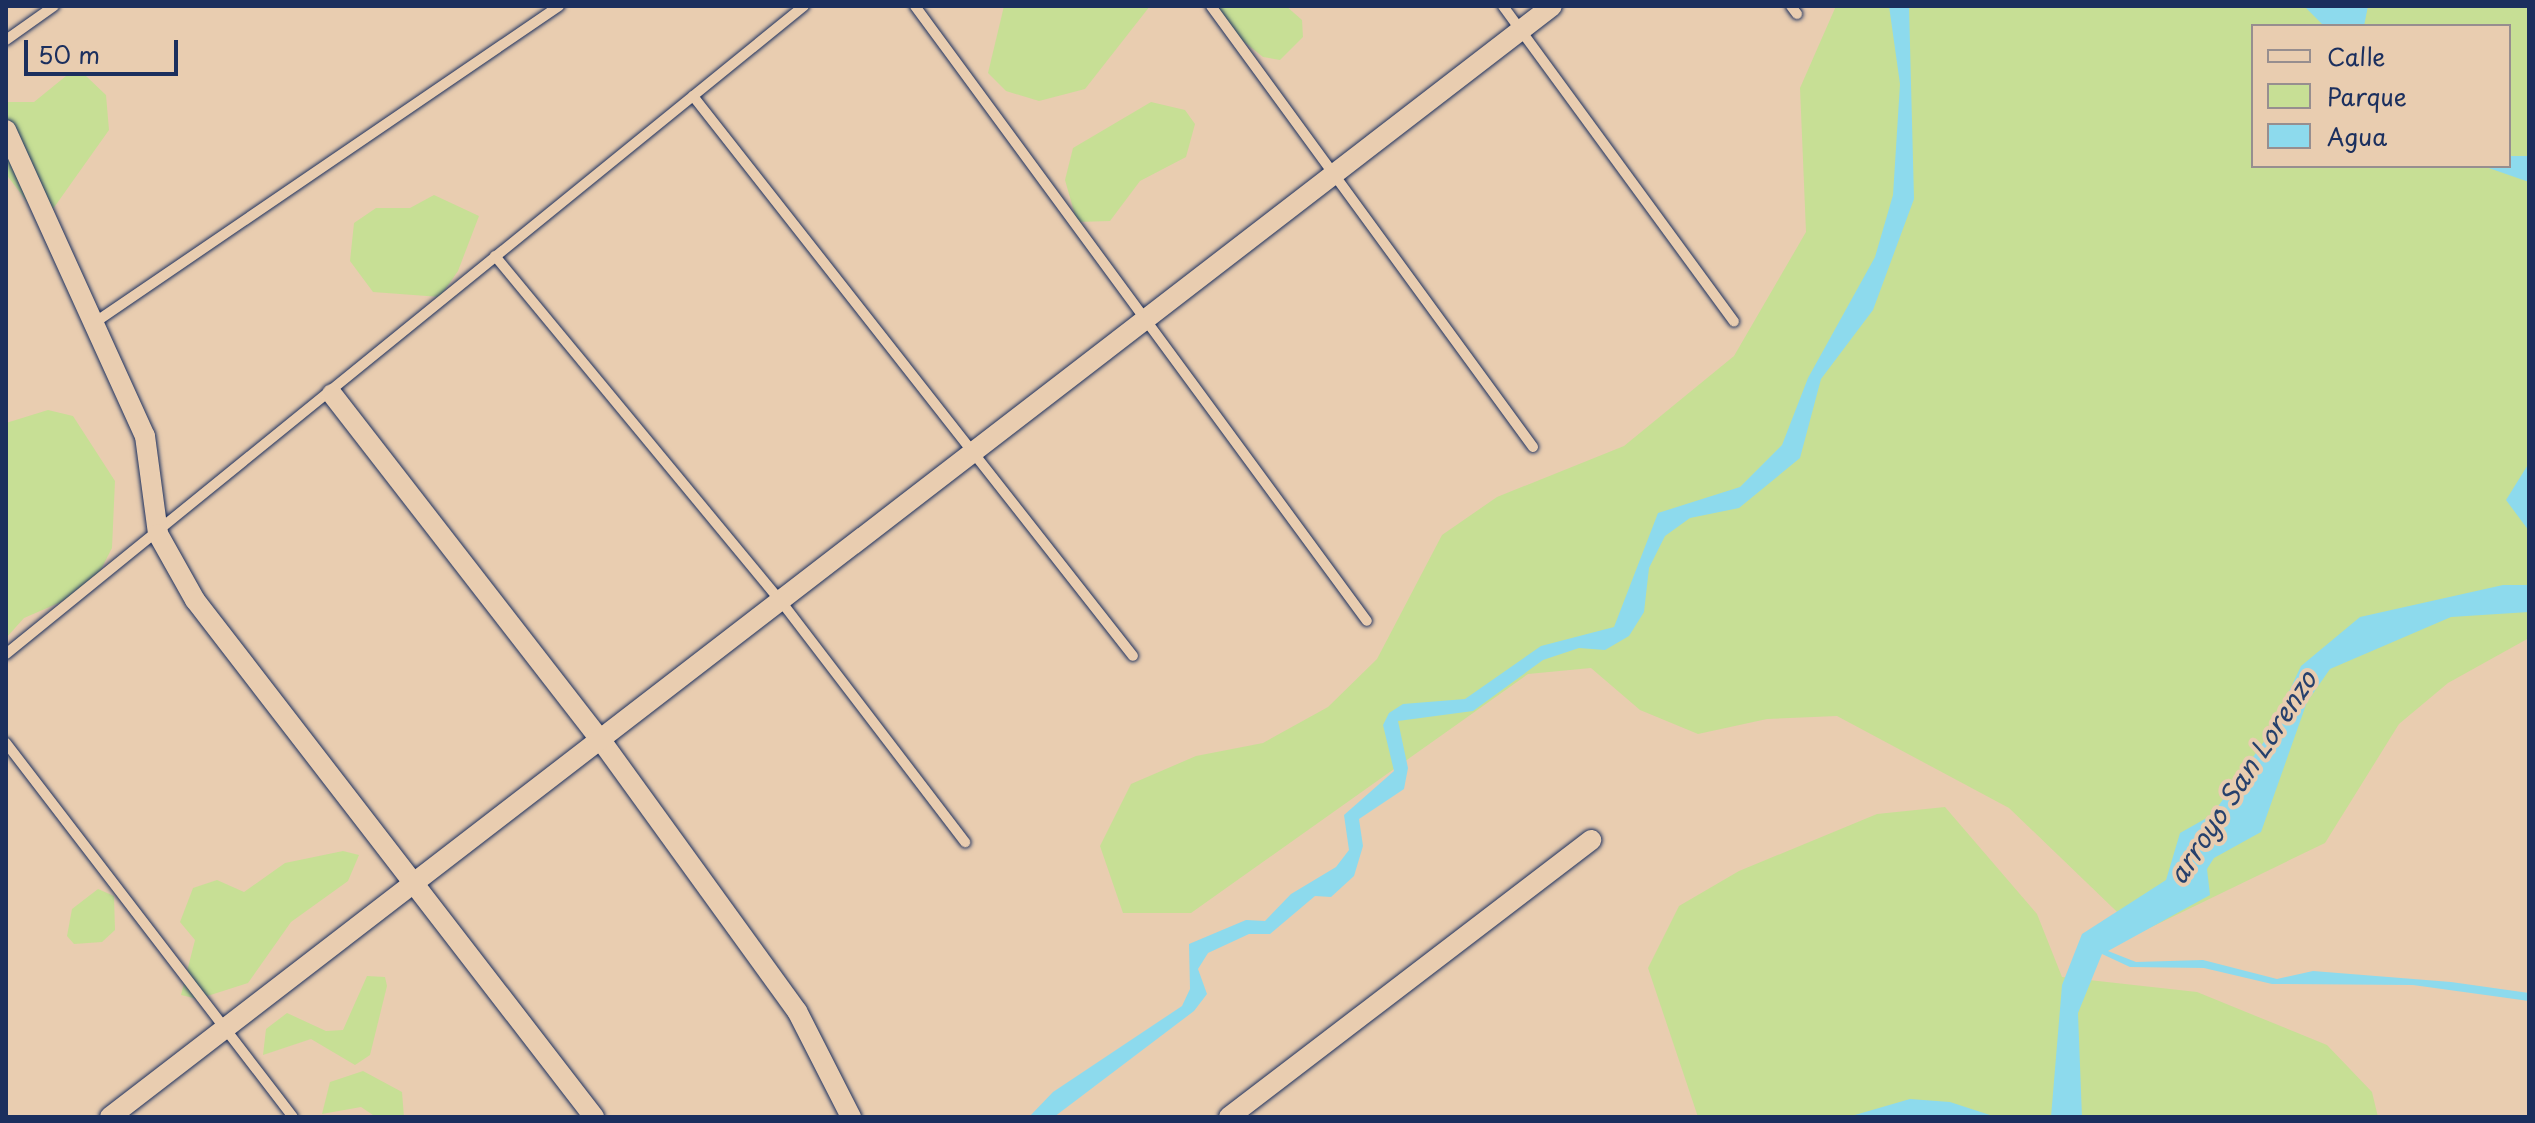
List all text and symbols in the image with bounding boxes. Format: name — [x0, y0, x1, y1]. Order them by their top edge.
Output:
scale bar — [28, 24, 182, 74]
legend — [2251, 24, 2511, 168]
text: 50 m — [38, 36, 100, 72]
text: Calle — [2327, 38, 2385, 74]
text: Parque — [2327, 78, 2407, 114]
text: Agua — [2327, 118, 2387, 154]
water label: arroyo San Lorenzo — [2162, 665, 2322, 889]

